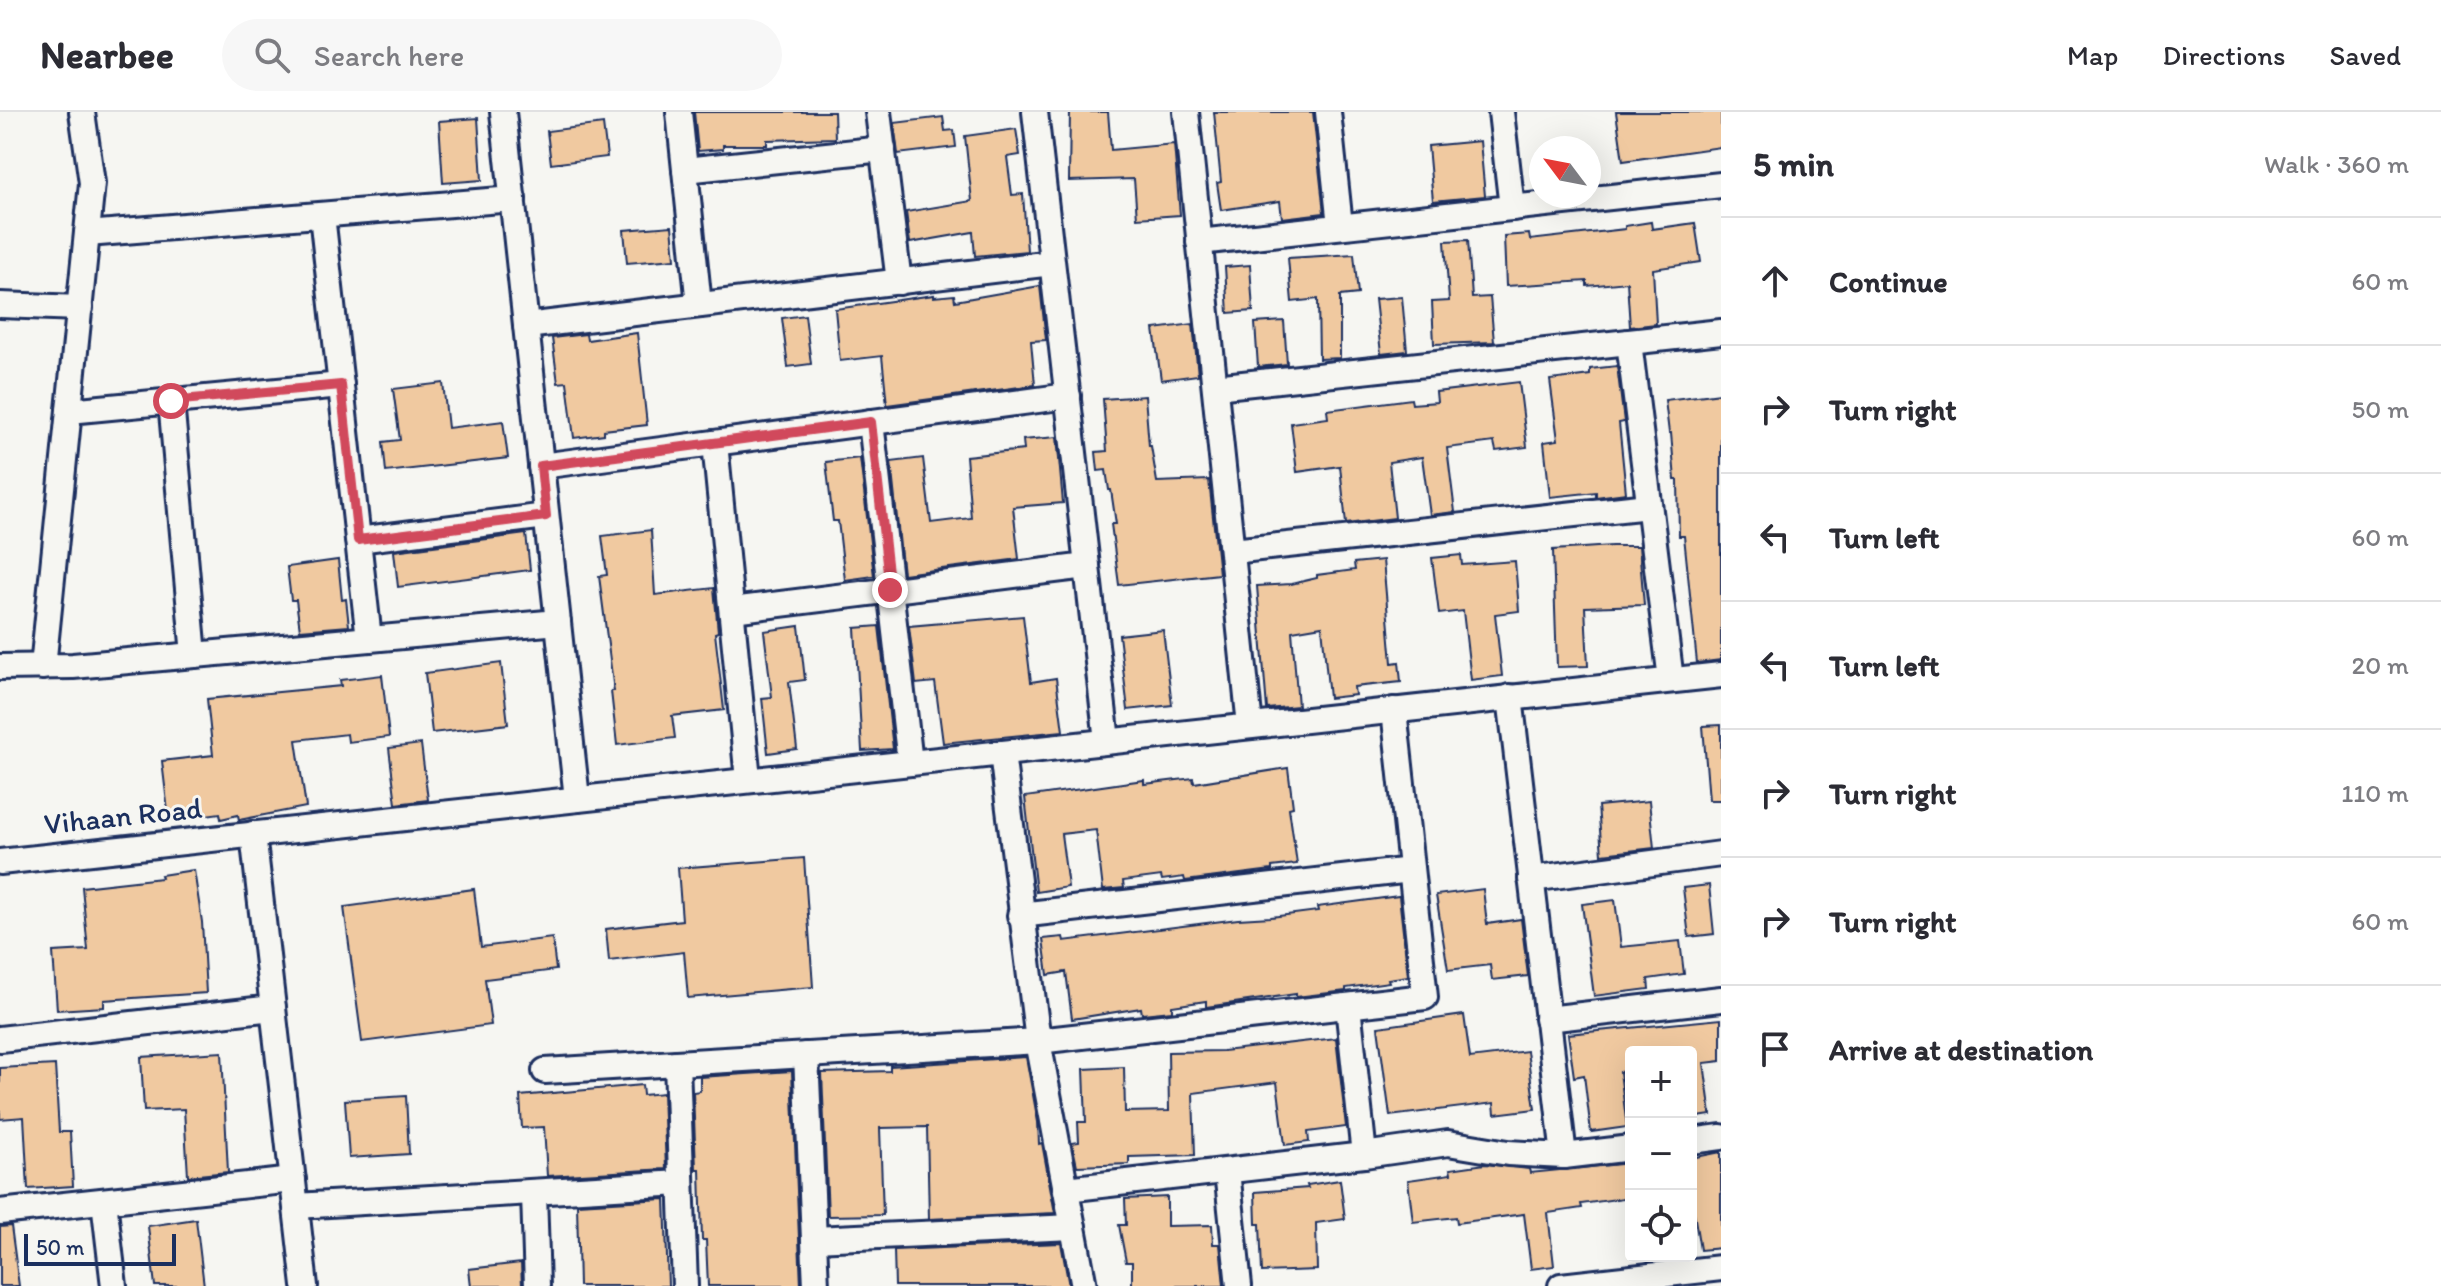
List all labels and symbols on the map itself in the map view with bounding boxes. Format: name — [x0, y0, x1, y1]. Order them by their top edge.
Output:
north arrow — [1529, 136, 1601, 208]
route start — [153, 383, 189, 419]
route end — [872, 572, 908, 608]
street label: Vihaan Road — [42, 789, 204, 842]
scale bar — [24, 1230, 176, 1266]

